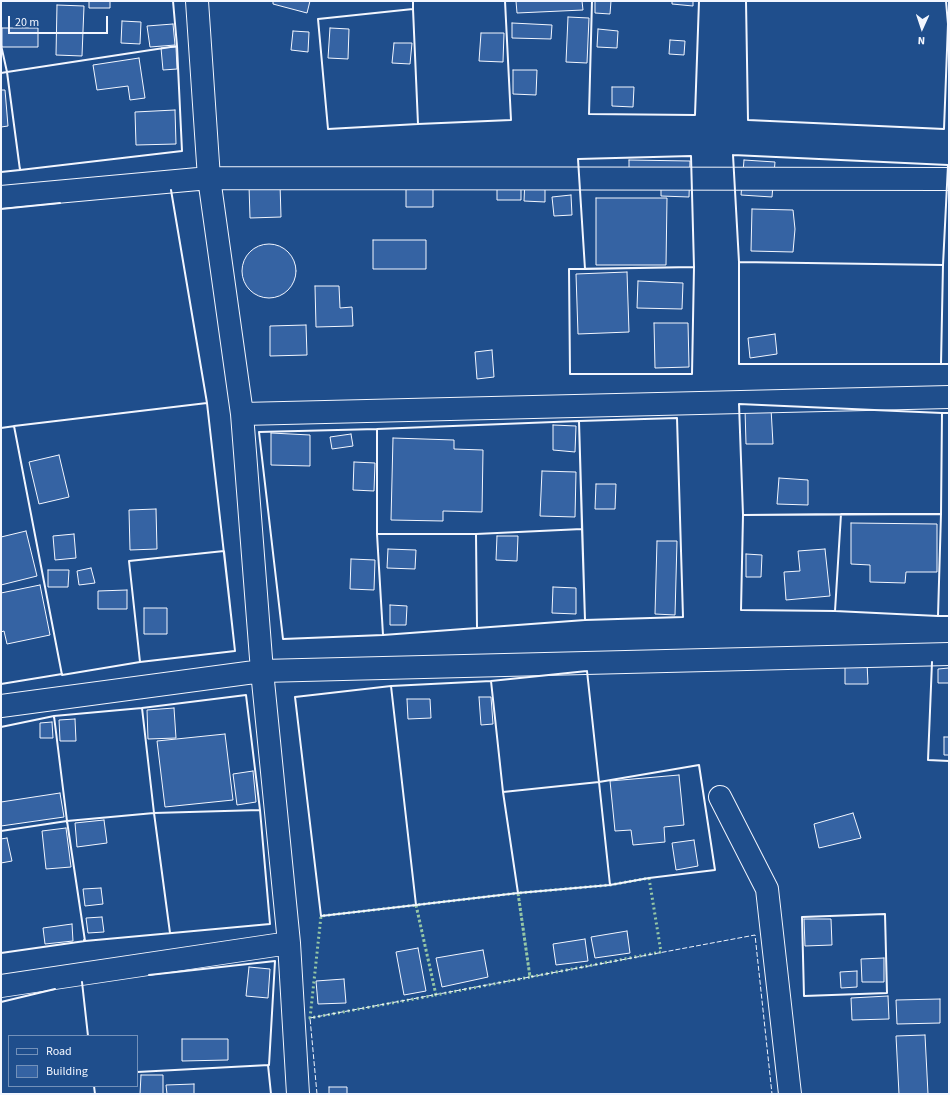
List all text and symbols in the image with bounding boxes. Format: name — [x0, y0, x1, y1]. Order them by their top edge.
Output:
scale bar — [10, 8, 110, 34]
north arrow — [902, 8, 942, 48]
text: 20 m — [15, 14, 39, 31]
text: N — [917, 33, 925, 48]
legend — [8, 1035, 138, 1087]
text: Road — [46, 1043, 72, 1060]
text: Building — [46, 1063, 88, 1080]

